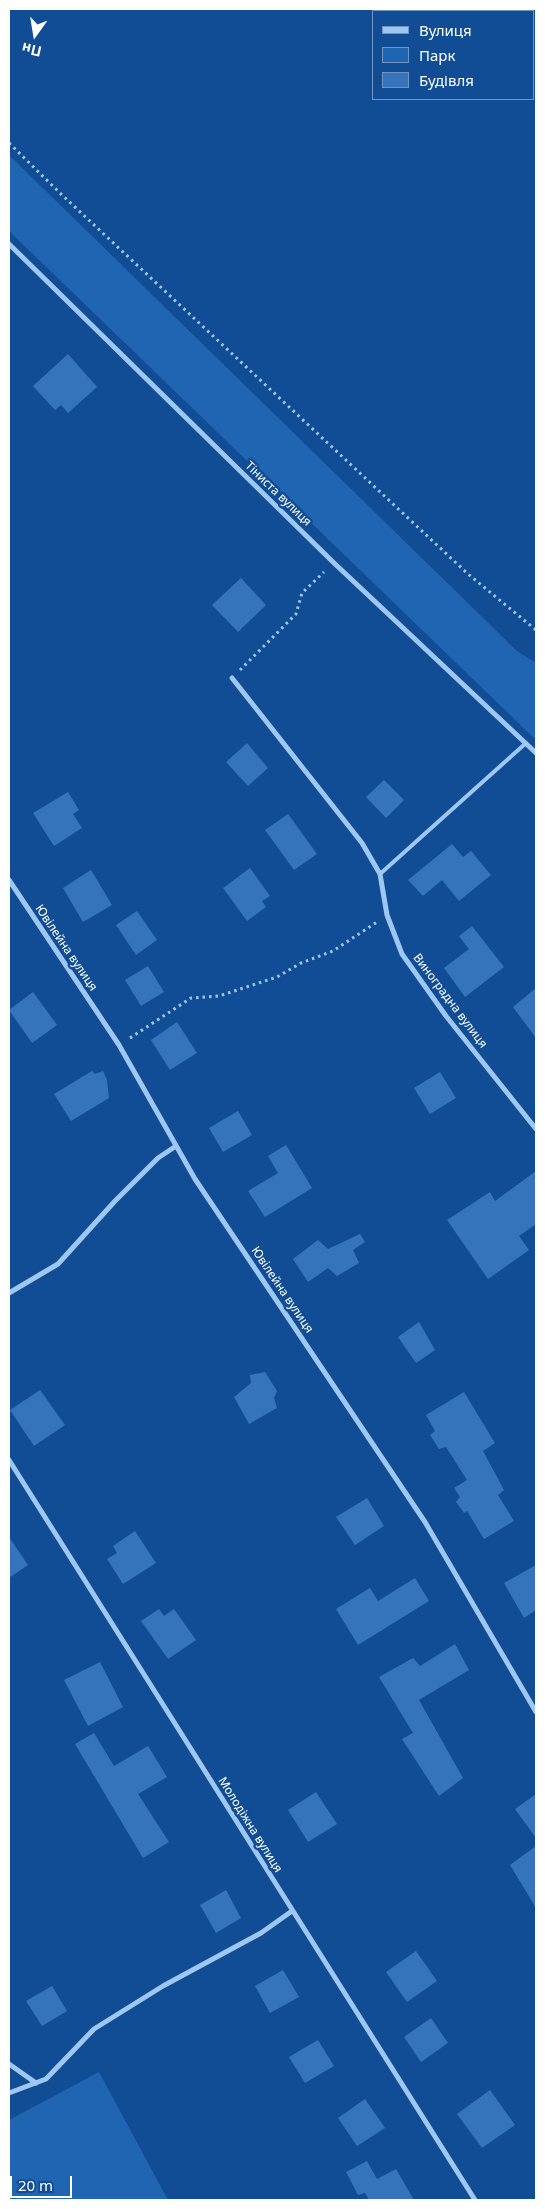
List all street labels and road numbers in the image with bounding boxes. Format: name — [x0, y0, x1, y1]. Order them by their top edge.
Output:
street label: Тіниста вулиця — [242, 459, 314, 529]
street label: Ювілейна вулиця — [32, 902, 100, 994]
street label: Виноградна вулиця — [410, 951, 490, 1051]
street label: Ювілейна вулиця — [248, 1244, 316, 1336]
street label: Молодіжна вулиця — [215, 1775, 285, 1875]

